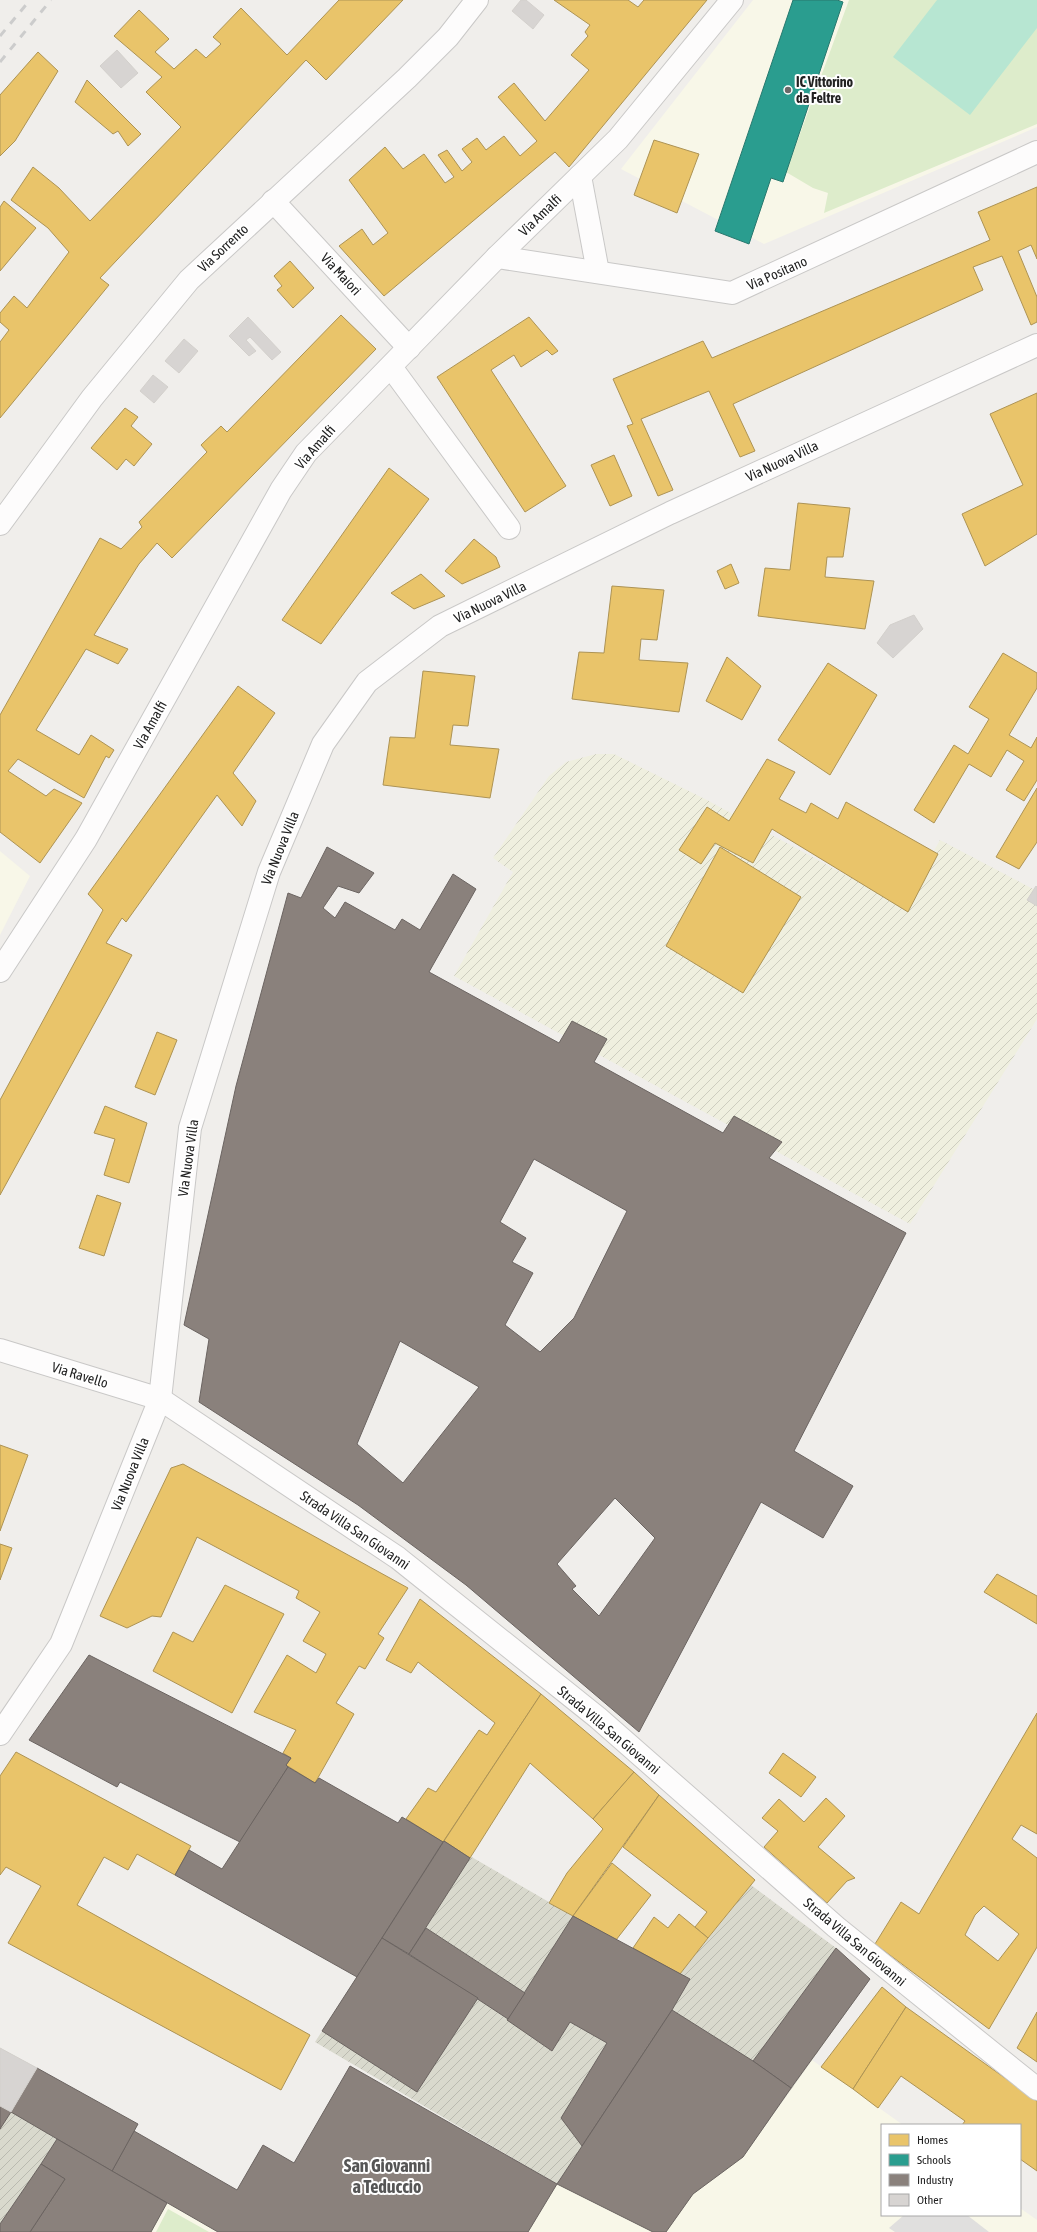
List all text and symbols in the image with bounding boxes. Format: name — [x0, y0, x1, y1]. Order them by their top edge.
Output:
place label: IC Vittorino da Feltre — [796, 74, 854, 106]
marker: IC Vittorino da Feltre — [783, 85, 793, 95]
street label: Via Amalfi — [515, 191, 565, 239]
street label: Via Sorrento — [195, 221, 251, 275]
street label: Via Maiori — [318, 250, 364, 298]
street label: Via Positano — [745, 253, 809, 293]
street label: Via Amalfi — [292, 422, 338, 472]
street label: Via Nuova Villa — [743, 437, 821, 485]
street label: Via Nuova Villa — [451, 578, 529, 626]
street label: Via Amalfi — [130, 698, 170, 752]
street label: Via Nuova Villa — [258, 809, 302, 887]
street label: Via Nuova Villa — [175, 1118, 201, 1198]
street label: Via Ravello — [50, 1359, 110, 1391]
street label: Via Nuova Villa — [108, 1435, 152, 1513]
street label: Strada Villa San Giovanni — [297, 1487, 413, 1573]
street label: Strada Villa San Giovanni — [555, 1683, 663, 1777]
street label: Strada Villa San Giovanni — [801, 1895, 909, 1989]
legend — [881, 2124, 1021, 2216]
text: Homes — [917, 2133, 948, 2147]
text: Schools — [917, 2153, 951, 2167]
district label: San Giovanni a Teduccio — [344, 2155, 430, 2197]
text: Industry — [917, 2173, 954, 2187]
text: Other — [917, 2193, 943, 2207]

